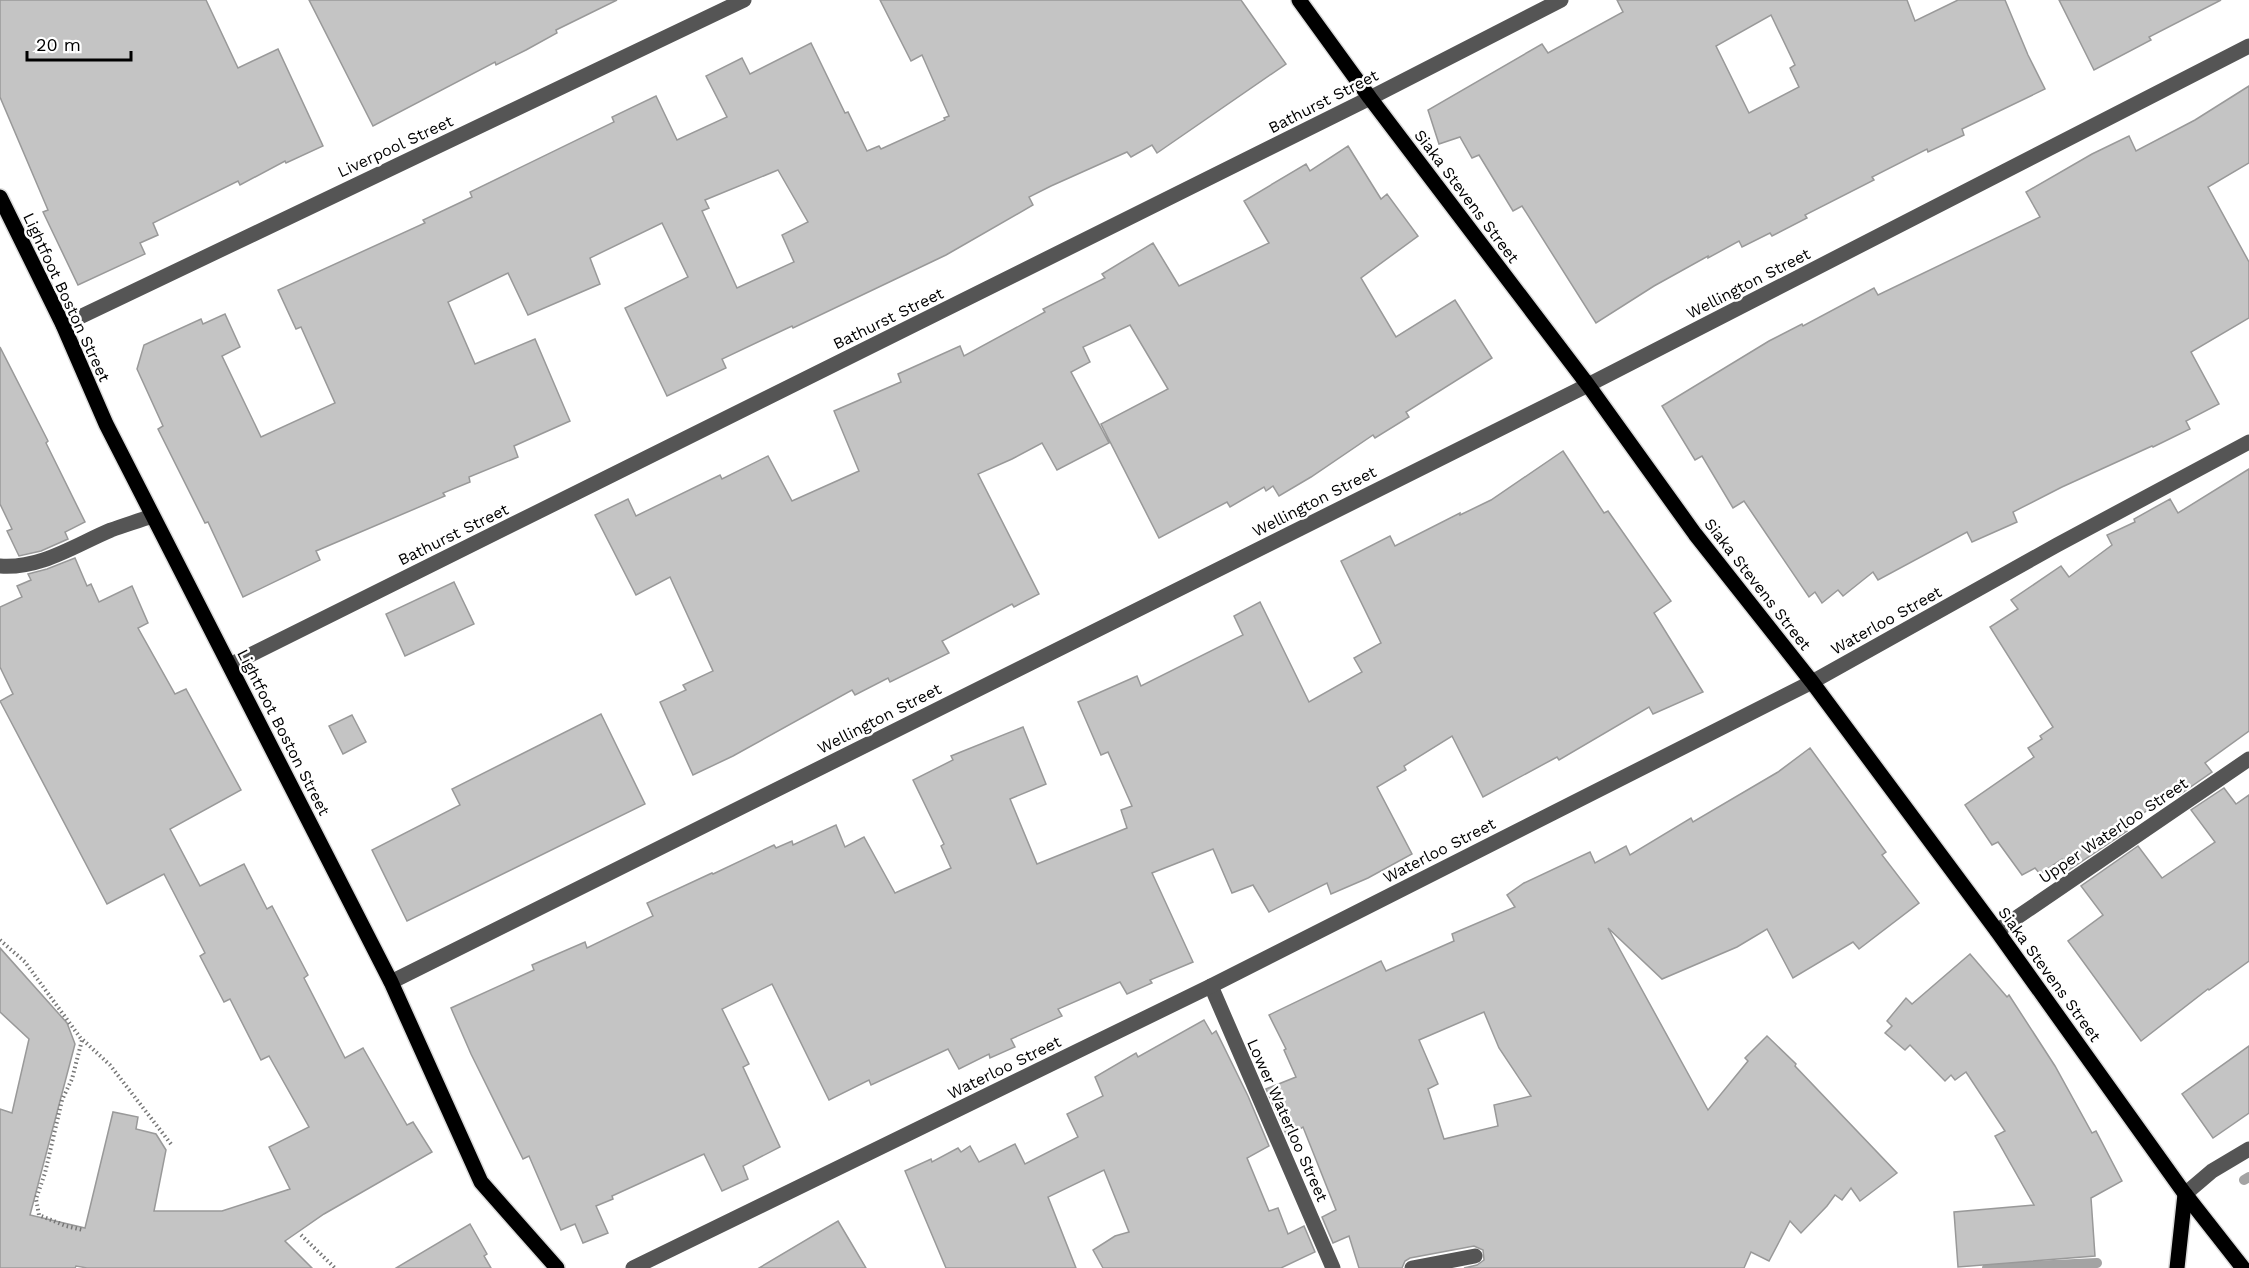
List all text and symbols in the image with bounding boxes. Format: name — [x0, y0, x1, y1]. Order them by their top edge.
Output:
scale bar — [27, 24, 130, 62]
text: 20 m — [36, 34, 81, 55]
street label: Bathurst Street — [1265, 65, 1382, 137]
street label: Liverpool Street — [335, 111, 456, 181]
street label: Siaka Stevens Street — [1410, 126, 1523, 267]
street label: Lightfoot Boston Street — [19, 210, 114, 385]
street label: Wellington Street — [1683, 244, 1814, 323]
street label: Bathurst Street — [830, 283, 947, 353]
street label: Wellington Street — [1249, 462, 1380, 541]
street label: Bathurst Street — [395, 499, 512, 569]
street label: Siaka Stevens Street — [1700, 515, 1815, 654]
street label: Waterloo Street — [1828, 582, 1945, 659]
street label: Lightfoot Boston Street — [233, 646, 334, 819]
street label: Wellington Street — [814, 679, 945, 758]
street label: Upper Waterloo Street — [2035, 773, 2192, 887]
street label: Waterloo Street — [1380, 814, 1499, 887]
street label: Siaka Stevens Street — [1994, 903, 2105, 1046]
street label: Waterloo Street — [944, 1032, 1064, 1103]
street label: Lower Waterloo Street — [1243, 1036, 1332, 1205]

